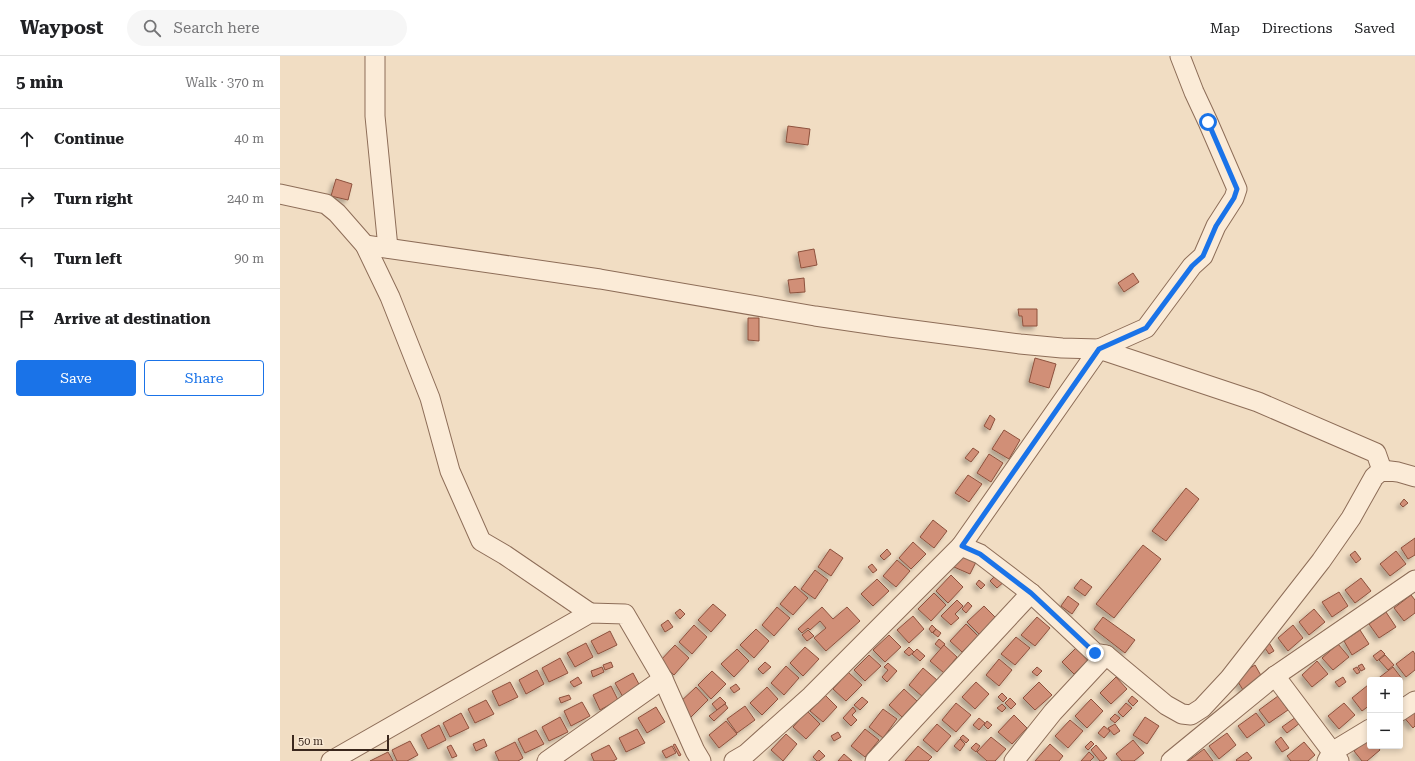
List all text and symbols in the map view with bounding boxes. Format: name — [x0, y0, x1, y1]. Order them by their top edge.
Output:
search box — [127, 10, 407, 46]
text: Waypost — [20, 16, 103, 39]
icon: search — [141, 17, 163, 39]
text: Search here — [173, 19, 259, 37]
text: Map — [1210, 20, 1240, 36]
text: Directions — [1262, 20, 1332, 36]
text: Saved — [1354, 20, 1395, 36]
text: 5 min — [16, 72, 63, 92]
text: Walk · 370 m — [185, 75, 264, 90]
route start — [1199, 113, 1217, 131]
icon: ahead — [16, 128, 38, 150]
text: Continue — [54, 130, 124, 148]
text: 40 m — [234, 131, 264, 146]
icon: right — [16, 188, 38, 210]
text: Turn right — [54, 190, 133, 208]
text: 240 m — [227, 191, 264, 206]
icon: left — [16, 248, 38, 270]
text: Turn left — [54, 250, 122, 268]
text: 90 m — [234, 251, 264, 266]
icon: arrive — [16, 308, 38, 330]
text: Arrive at destination — [54, 310, 210, 328]
button: Save — [16, 360, 136, 396]
button: Share — [144, 360, 264, 396]
route end — [1086, 644, 1104, 662]
map controls — [1367, 677, 1403, 749]
button: + — [1367, 677, 1403, 713]
button: − — [1367, 713, 1403, 749]
scale bar — [292, 733, 389, 752]
text: 50 m — [298, 735, 323, 748]

